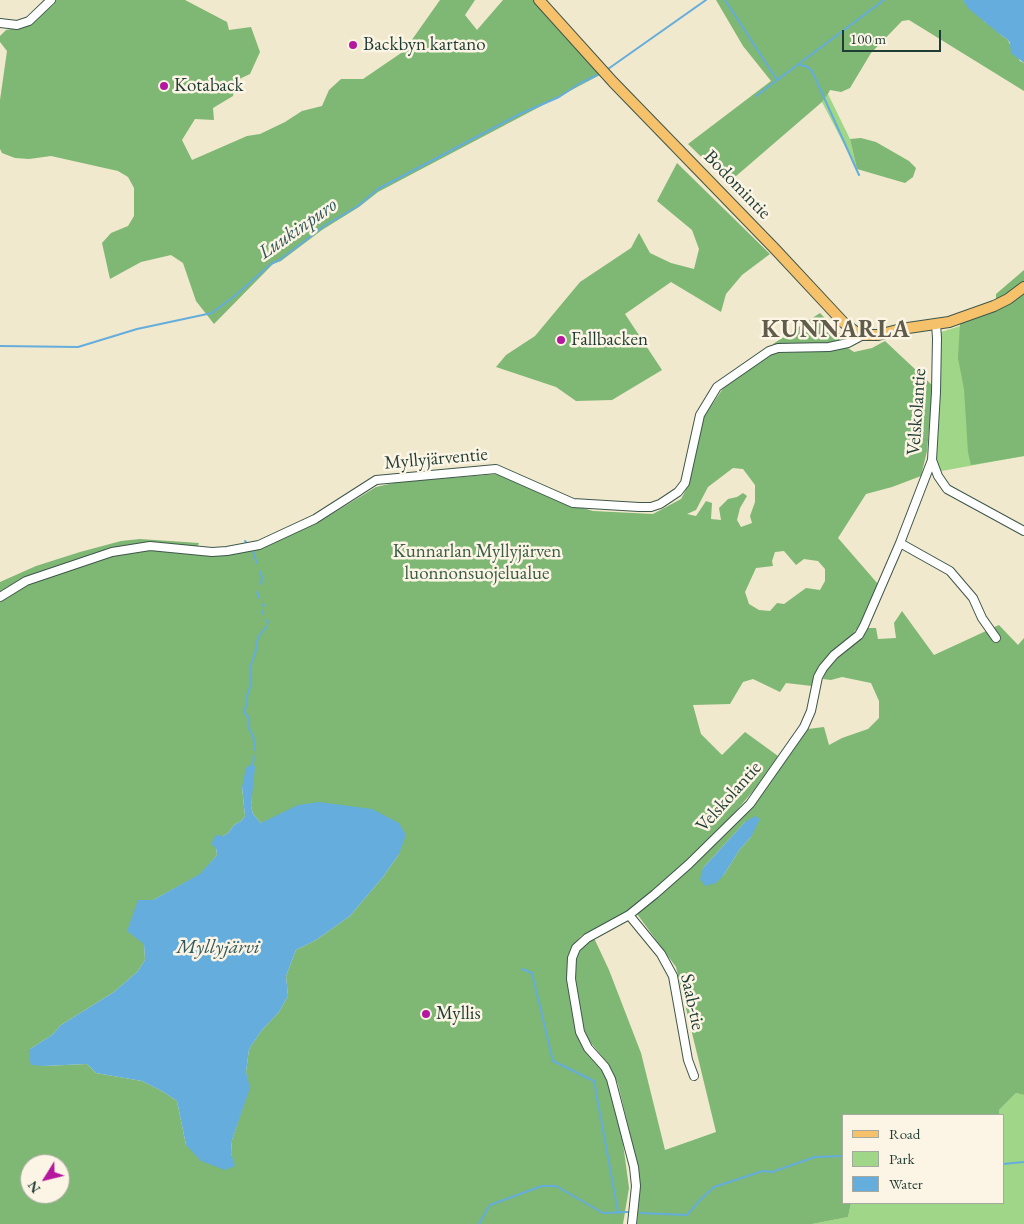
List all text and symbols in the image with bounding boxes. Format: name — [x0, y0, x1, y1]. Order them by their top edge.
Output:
scale bar — [844, 20, 943, 52]
text: 100 m — [850, 29, 886, 48]
place label: Backbyn kartano — [363, 34, 486, 56]
marker: Backbyn kartano — [347, 39, 359, 51]
place label: Kotaback — [174, 75, 244, 97]
marker: Kotaback — [158, 80, 170, 92]
street label: Bodomintie — [699, 146, 775, 224]
water label: Luukinpuro — [254, 193, 342, 265]
district label: KUNNARLA — [760, 316, 912, 344]
place label: Fallbacken — [571, 329, 648, 351]
marker: Fallbacken — [555, 334, 567, 346]
street label: Velskolantie — [903, 368, 931, 456]
street label: Myllyjärventie — [383, 443, 489, 475]
park label: Kunnarlan Myllyjärven luonnonsuojelualue — [393, 541, 561, 585]
street label: Velskolantie — [691, 757, 767, 837]
water label: Myllyjärvi — [176, 936, 260, 960]
street label: Saab-tie — [675, 972, 709, 1032]
place label: Myllis — [436, 1003, 481, 1025]
marker: Myllis — [420, 1008, 432, 1020]
legend — [842, 1114, 1004, 1204]
text: Road — [889, 1124, 920, 1143]
text: Park — [889, 1149, 915, 1168]
north arrow — [20, 1154, 70, 1204]
text: Water — [889, 1174, 923, 1193]
text: N — [23, 1177, 44, 1197]

